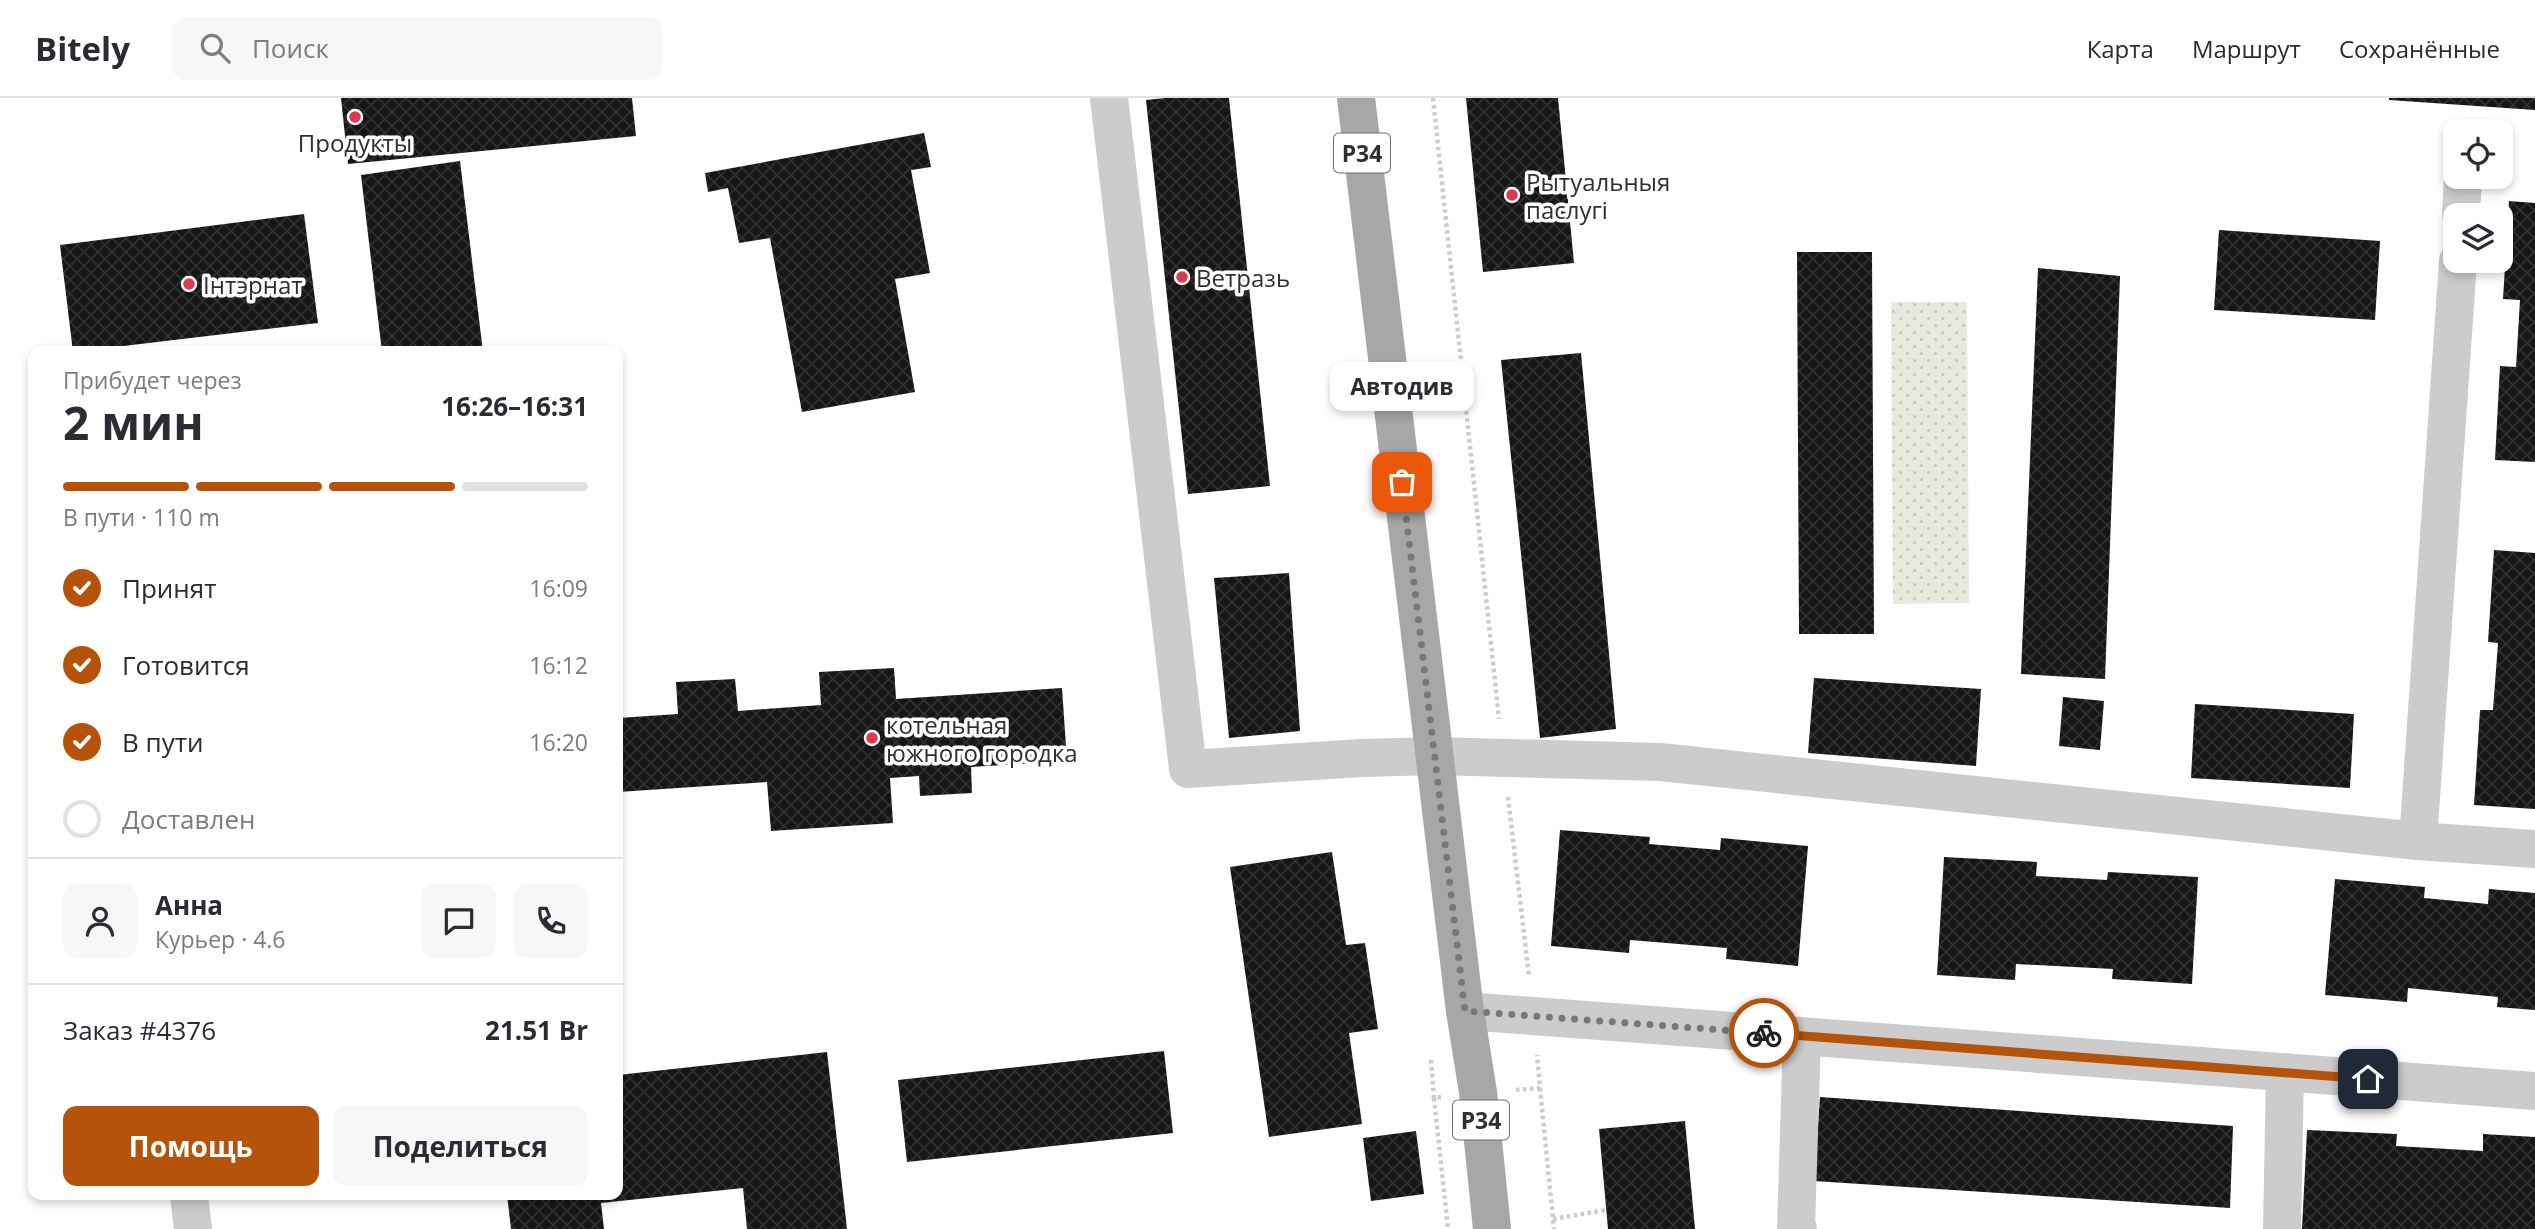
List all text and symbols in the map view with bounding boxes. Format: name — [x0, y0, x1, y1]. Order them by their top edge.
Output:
search box — [172, 17, 662, 80]
text: Bitely — [35, 26, 130, 71]
icon: search — [196, 29, 234, 67]
text: Поиск — [252, 30, 329, 66]
text: Карта — [2087, 32, 2154, 65]
text: Маршрут — [2192, 32, 2301, 65]
text: Сохранённые — [2339, 32, 2500, 65]
marker: Продукты — [347, 109, 363, 125]
map controls — [2443, 119, 2513, 273]
button: locate — [2443, 119, 2513, 189]
place label: Продукты — [298, 126, 412, 159]
road number: Р34 — [1334, 134, 1390, 172]
place label: Рытуальныя паслугі — [1526, 165, 1670, 226]
marker: Рытуальныя паслугі — [1504, 187, 1520, 203]
button: layers — [2443, 203, 2513, 273]
place label: Ветразь — [1196, 261, 1290, 294]
place label: Інтэрнат — [203, 268, 303, 301]
marker: Ветразь — [1174, 269, 1190, 285]
marker: Інтэрнат — [181, 276, 197, 292]
callout: Автодив — [1330, 363, 1474, 412]
text: Прибудет через — [63, 364, 242, 396]
text: Автодив — [1350, 370, 1454, 402]
text: 16:26–16:31 — [441, 388, 588, 424]
text: 2 мин — [63, 391, 204, 453]
pin — [1372, 452, 1432, 512]
icon: bag — [1383, 463, 1421, 501]
text: В пути · 110 m — [63, 501, 220, 533]
icon: check — [63, 569, 101, 607]
text: Принят — [122, 570, 216, 606]
text: 16:09 — [529, 572, 588, 604]
icon: check — [63, 646, 101, 684]
text: Готовится — [122, 647, 250, 683]
text: 16:12 — [529, 649, 588, 681]
place label: котельная южного городка — [886, 708, 1078, 769]
icon: check — [63, 723, 101, 761]
text: В пути — [122, 724, 203, 760]
text: 16:20 — [529, 726, 588, 758]
marker: котельная южного городка — [864, 730, 880, 746]
text: Доставлен — [122, 801, 255, 837]
button: person — [63, 884, 137, 958]
button: chat — [422, 884, 496, 958]
button: phone — [514, 884, 588, 958]
text: Анна — [155, 887, 223, 923]
text: Курьер · 4.6 — [155, 923, 286, 955]
courier — [1729, 998, 1799, 1068]
text: Заказ #4376 — [63, 1012, 216, 1048]
text: 21.51 Br — [485, 1012, 588, 1048]
icon: bike — [1745, 1014, 1783, 1052]
pin — [2338, 1049, 2398, 1109]
icon: home — [2349, 1060, 2387, 1098]
road number: Р34 — [1453, 1100, 1509, 1140]
button: Помощь — [63, 1106, 319, 1186]
button: Поделиться — [333, 1106, 588, 1186]

